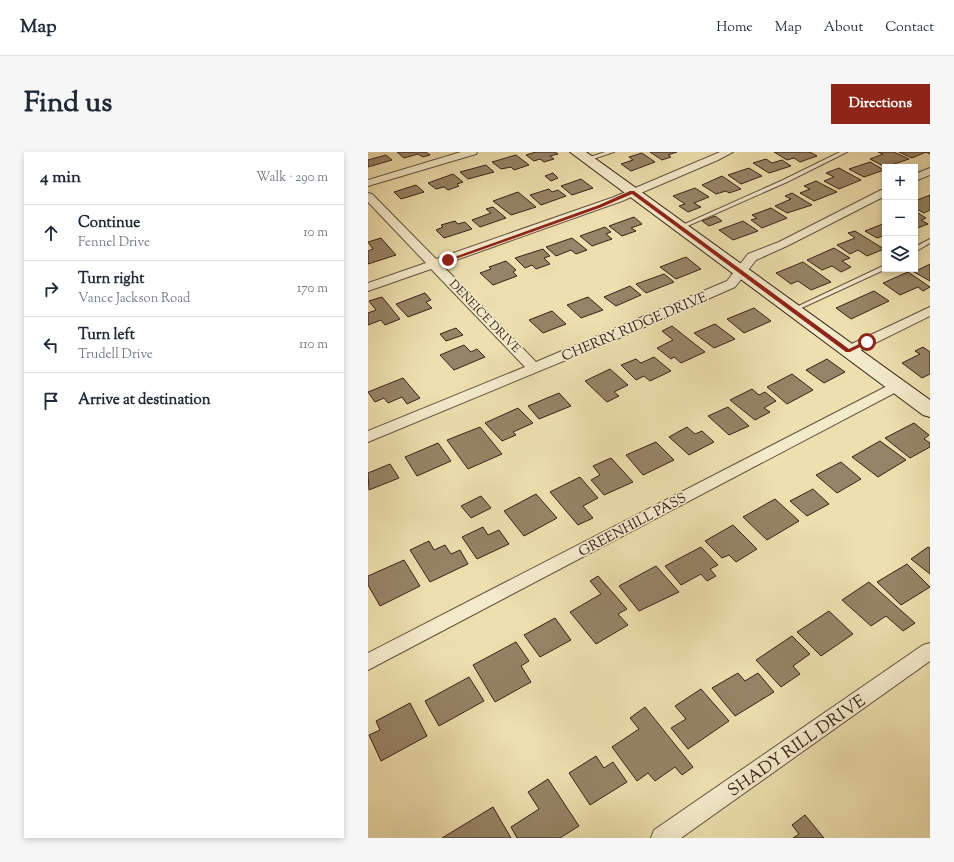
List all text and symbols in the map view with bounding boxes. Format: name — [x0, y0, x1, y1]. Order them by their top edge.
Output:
text: Map — [20, 14, 57, 41]
text: Home — [716, 18, 753, 38]
text: Map — [775, 18, 802, 38]
text: About — [824, 18, 863, 38]
text: Contact — [885, 18, 934, 38]
text: Find us — [24, 84, 112, 124]
button: Directions — [831, 84, 930, 124]
map controls — [882, 164, 918, 272]
button: + — [882, 164, 918, 200]
text: 4 min — [40, 166, 81, 190]
text: Walk · 290 m — [256, 169, 328, 187]
button: − — [882, 200, 918, 236]
text: Continue — [78, 213, 140, 234]
icon: ahead — [40, 222, 62, 244]
text: 10 m — [303, 224, 328, 242]
text: Fennel Drive — [78, 234, 150, 252]
button: layers — [882, 236, 918, 272]
route end — [439, 251, 457, 269]
text: Turn right — [78, 269, 144, 290]
street label: DENEICE DRIVE — [444, 276, 525, 358]
icon: right — [40, 278, 62, 300]
text: 170 m — [297, 280, 328, 298]
street label: CHERRY RIDGE DRIVE — [559, 288, 711, 368]
text: Vance Jackson Road — [78, 290, 190, 308]
text: Turn left — [78, 325, 135, 346]
route start — [858, 333, 876, 351]
icon: left — [40, 334, 62, 356]
text: 110 m — [299, 336, 328, 354]
text: Trudell Drive — [78, 346, 153, 364]
icon: arrive — [40, 390, 62, 412]
text: Arrive at destination — [78, 390, 211, 411]
street label: GREENHILL PASS — [575, 489, 690, 563]
street label: SHADY RILL DRIVE — [723, 690, 871, 803]

